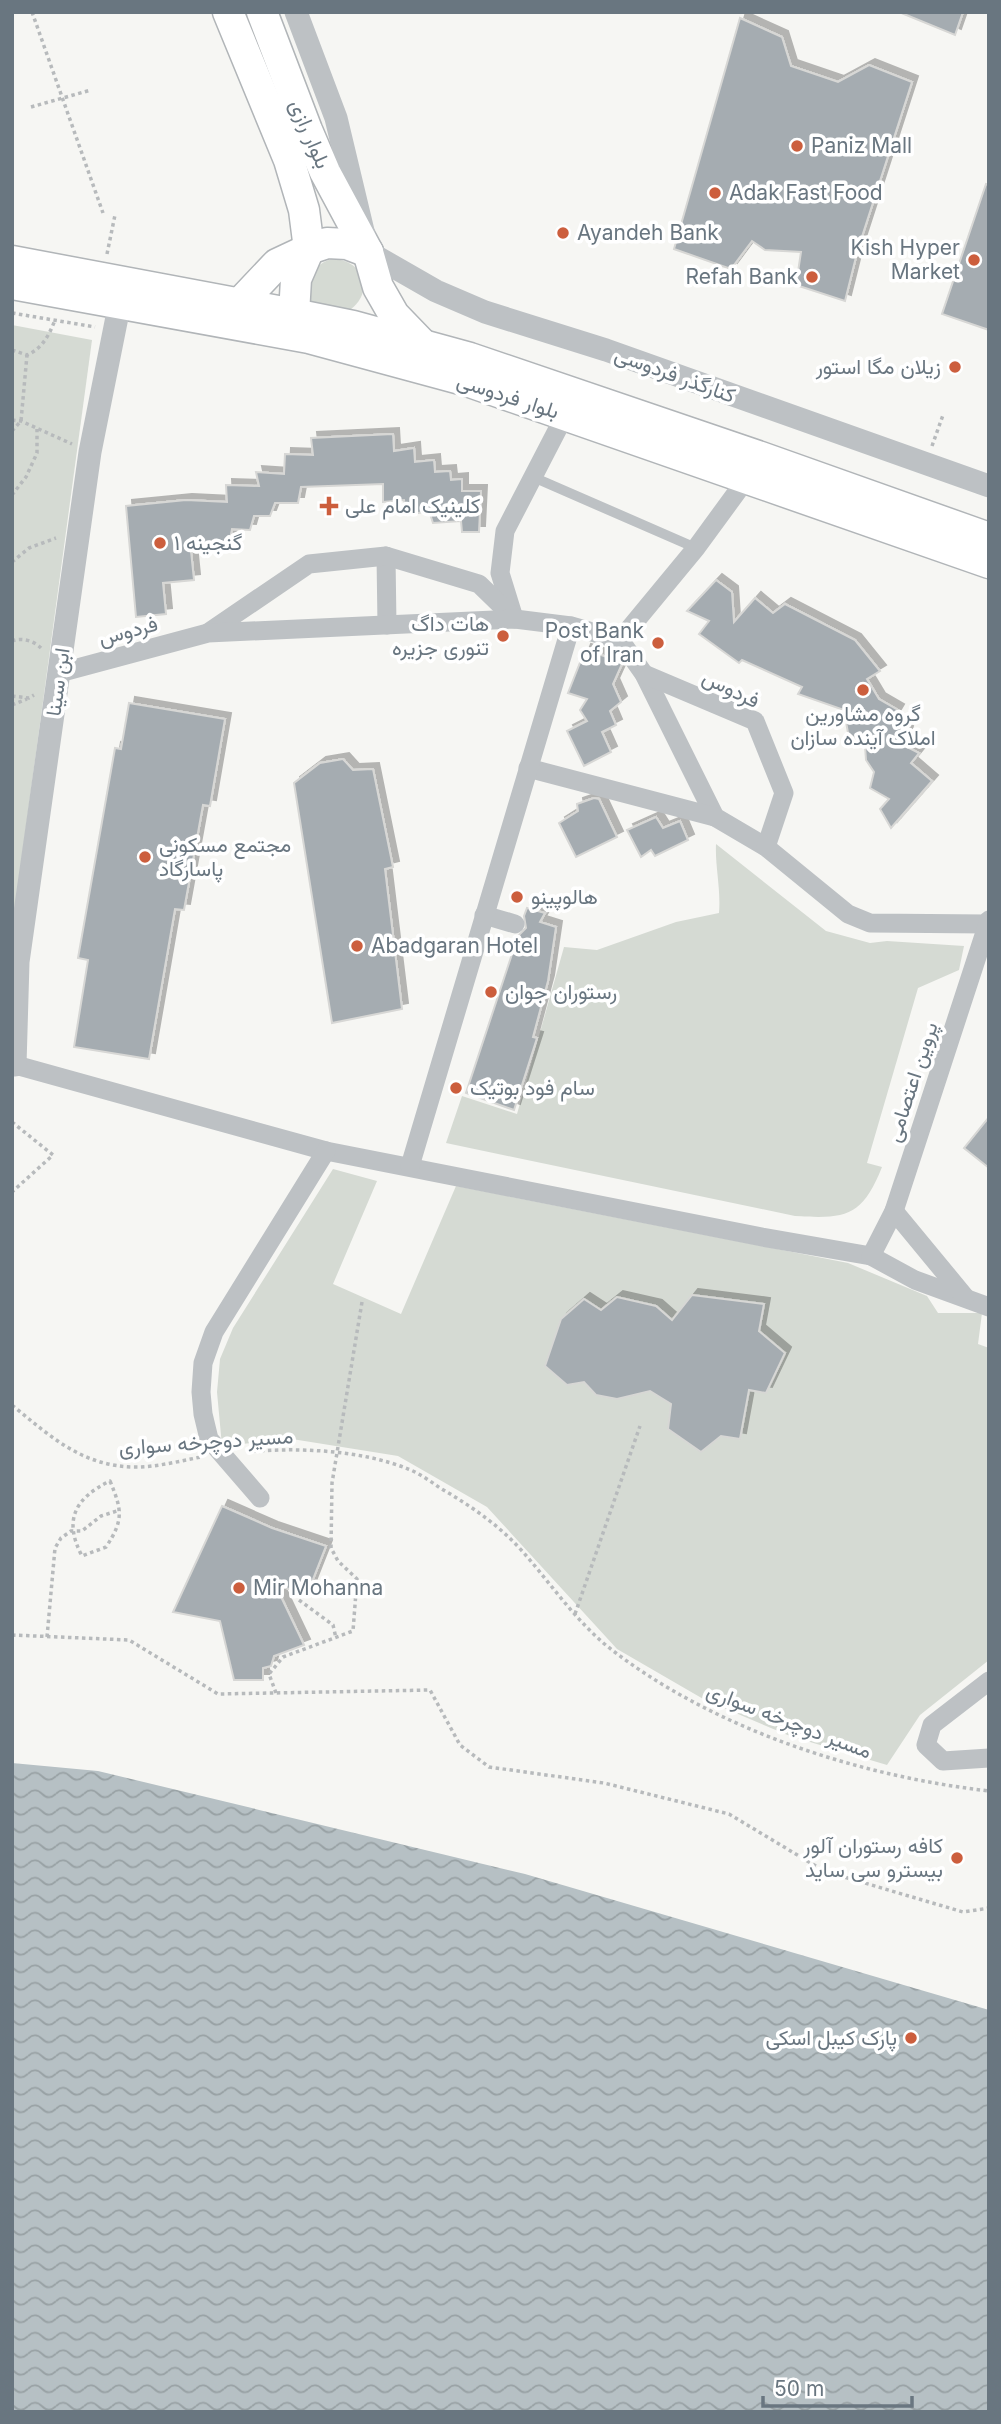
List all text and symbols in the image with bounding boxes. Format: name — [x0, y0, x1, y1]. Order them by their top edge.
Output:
street label: بلوار رازی — [284, 95, 336, 173]
place label: Paniz Mall — [811, 133, 912, 158]
marker: Paniz Mall — [789, 138, 805, 154]
place label: Adak Fast Food — [729, 180, 883, 205]
marker: Adak Fast Food — [707, 185, 723, 201]
place label: Ayandeh Bank — [577, 220, 719, 245]
marker: Ayandeh Bank — [555, 225, 571, 241]
place label: Kish Hyper Market — [851, 235, 960, 284]
marker: Kish Hyper Market — [966, 252, 982, 268]
place label: Refah Bank — [686, 264, 798, 289]
marker: Refah Bank — [804, 269, 820, 285]
street label: کنارگذر فردوسی — [611, 341, 739, 409]
place label: زیلان مگا استور — [815, 354, 941, 380]
marker: زیلان مگا استور — [947, 359, 963, 375]
street label: بلوار فردوسی — [454, 367, 562, 425]
place label: کلینیک امام علی — [345, 493, 480, 520]
marker: کلینیک امام علی — [319, 496, 339, 516]
place label: گنجینه ۱ — [174, 530, 242, 555]
marker: گنجینه ۱ — [152, 535, 168, 551]
street label: فردوس — [96, 611, 160, 651]
place label: هات داگ تنورى جزيره — [392, 611, 489, 661]
place label: Post Bank of Iran — [545, 618, 644, 667]
marker: هات داگ تنورى جزيره — [495, 628, 511, 644]
marker: Post Bank of Iran — [650, 635, 666, 651]
street label: ابن سینا — [40, 646, 75, 718]
street label: فردوس — [698, 664, 764, 714]
marker: گروه مشاورین املاک آینده سازان — [855, 682, 871, 698]
place label: گروه مشاورین املاک آینده سازان — [790, 701, 936, 751]
place label: مجتمع مسکونی پاسارگاد — [159, 832, 291, 883]
marker: مجتمع مسکونی پاسارگاد — [137, 849, 153, 865]
place label: هالوپینو — [531, 884, 598, 911]
marker: هالوپینو — [509, 889, 525, 905]
place label: Abadgaran Hotel — [371, 933, 538, 958]
marker: Abadgaran Hotel — [349, 938, 365, 954]
place label: رستوران جوان — [505, 979, 617, 1005]
marker: رستوران جوان — [483, 984, 499, 1000]
street label: پروین اعتصامی — [880, 1019, 945, 1146]
place label: سام فود بوتیک — [470, 1075, 595, 1102]
marker: سام فود بوتیک — [448, 1080, 464, 1096]
street label: مسیر دوچرخه سواری — [118, 1423, 294, 1462]
place label: Mir Mohanna — [253, 1575, 383, 1600]
marker: Mir Mohanna — [231, 1580, 247, 1596]
street label: مسیر دوچرخه سواری — [702, 1678, 875, 1765]
place label: کافه رستوران آلور بیسترو سی ساید — [802, 1833, 943, 1883]
marker: کافه رستوران آلور بیسترو سی ساید — [949, 1850, 965, 1866]
place label: پارک کیبل اسکی — [765, 2025, 897, 2052]
marker: پارک کیبل اسکی — [903, 2030, 919, 2046]
scale bar — [763, 2364, 912, 2408]
text: 50 m — [774, 2376, 824, 2401]

